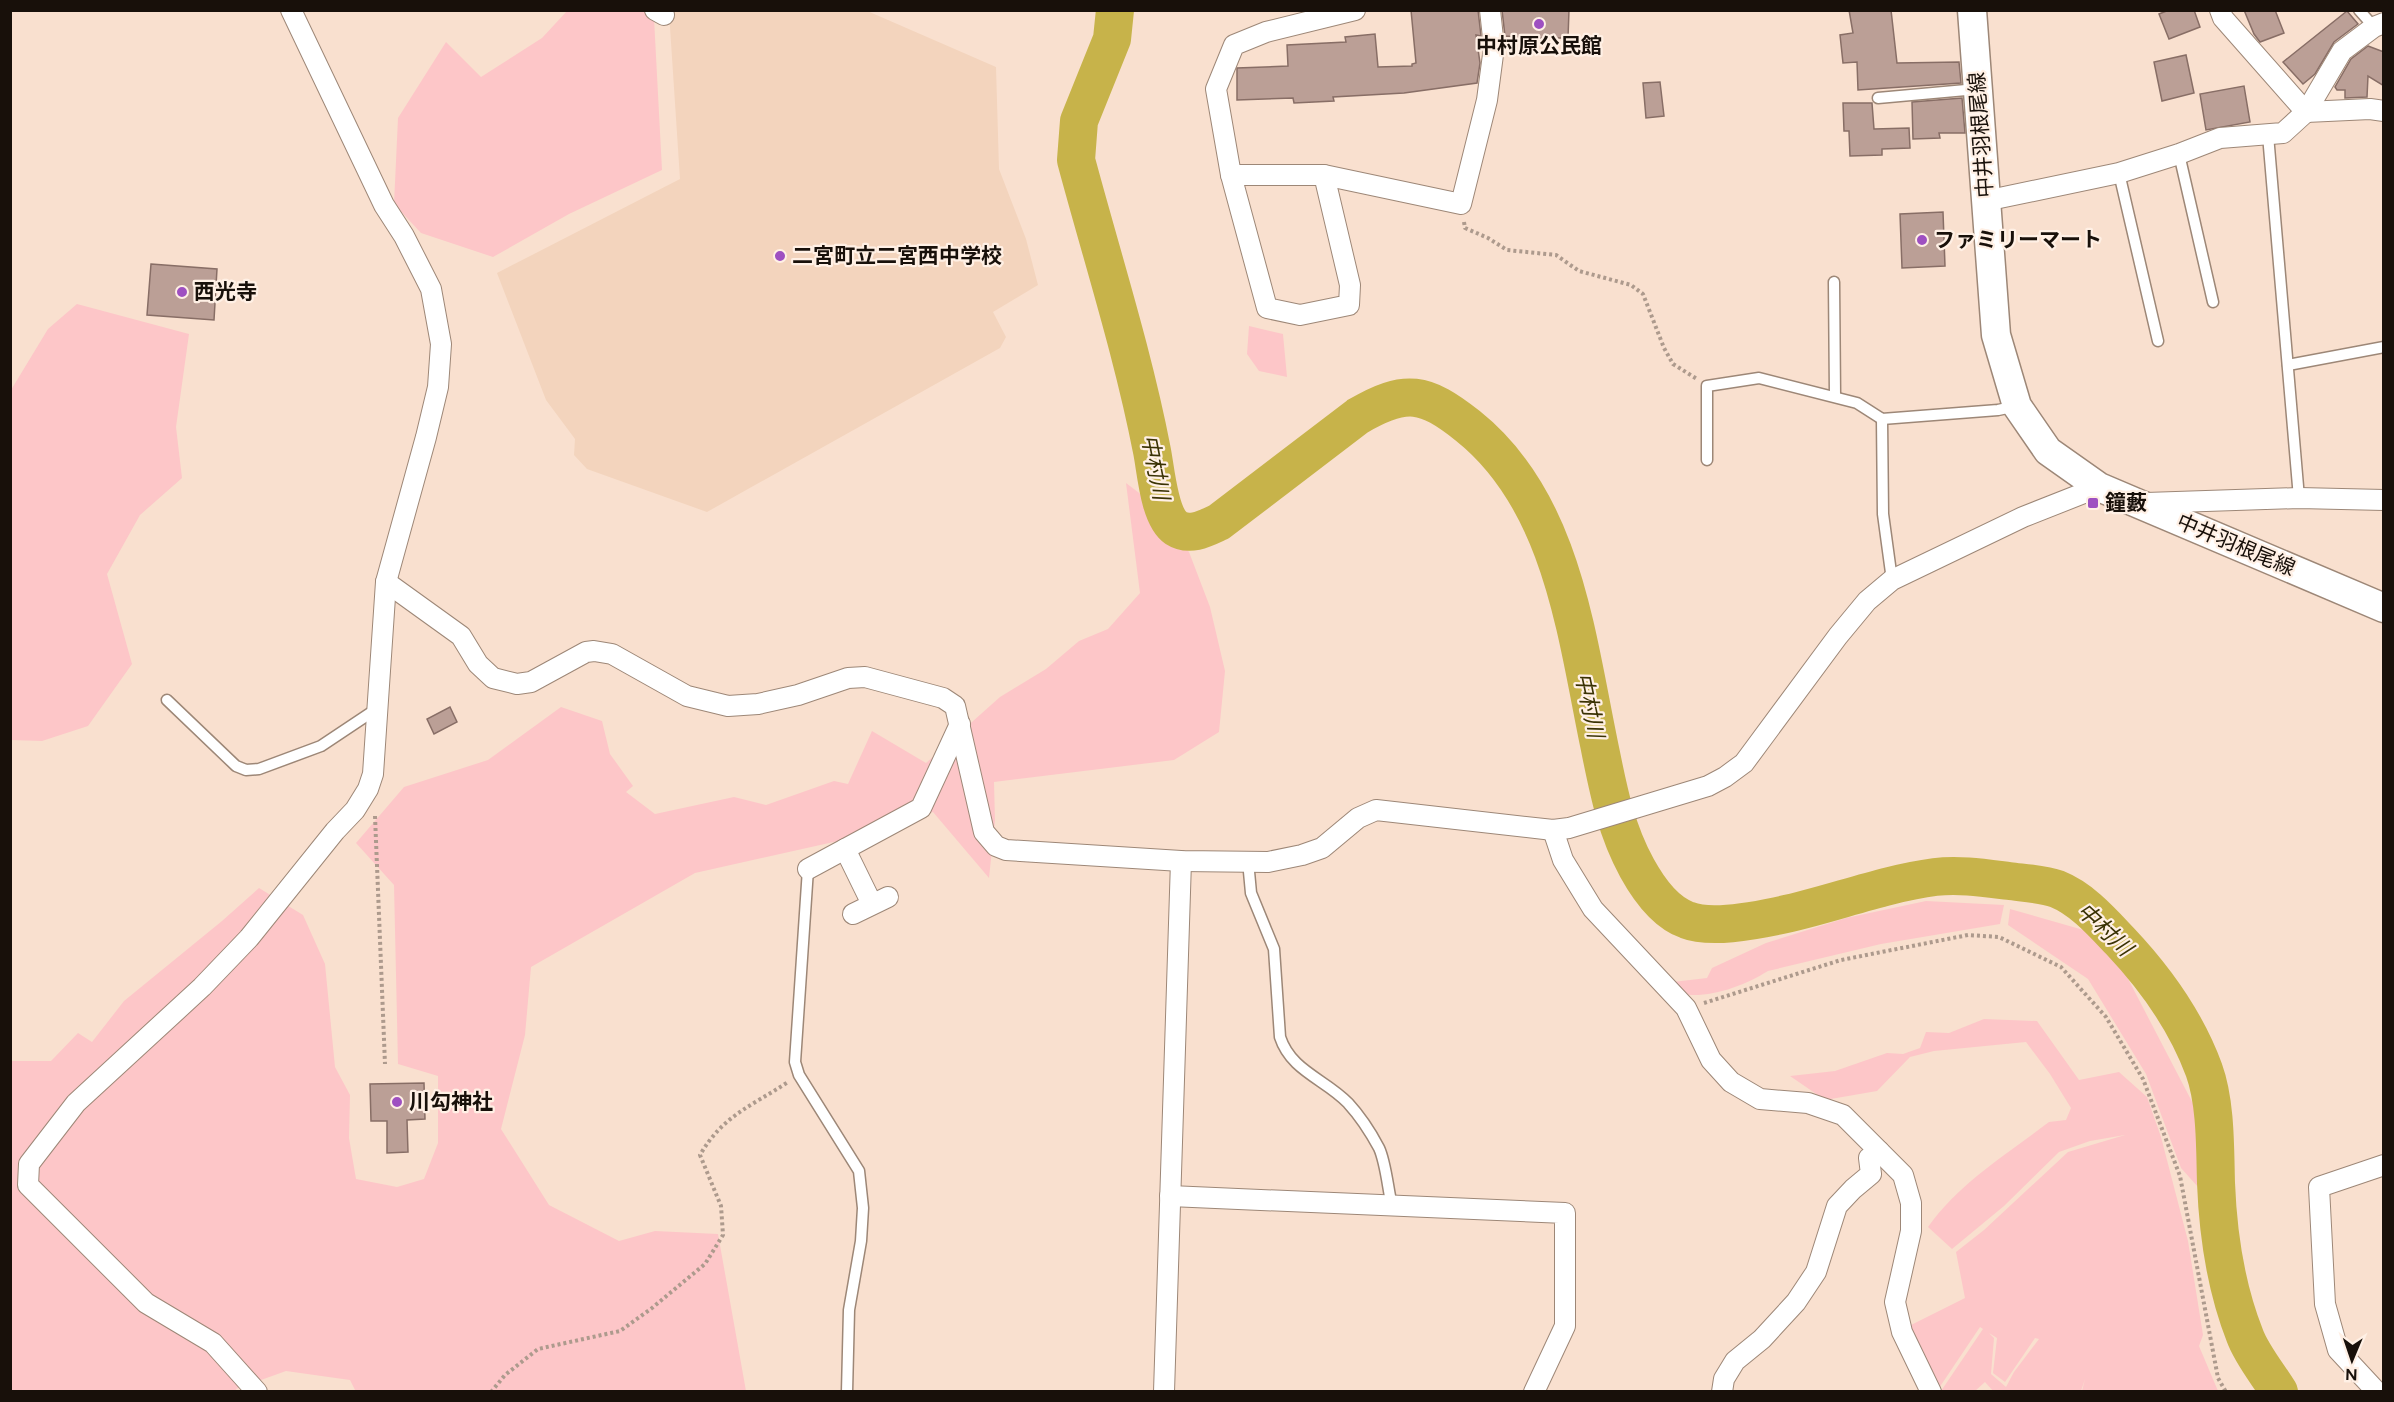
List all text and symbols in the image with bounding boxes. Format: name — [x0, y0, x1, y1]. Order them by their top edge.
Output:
marker: 中村原公民館 — [1532, 17, 1546, 31]
place label: 中村原公民館 — [1476, 33, 1602, 58]
street label: 中井羽根尾線 — [1964, 71, 1997, 199]
place label: ファミリーマート — [1934, 227, 2102, 252]
marker: ファミリーマート — [1915, 233, 1929, 247]
place label: 二宮町立二宮西中学校 — [792, 243, 1002, 268]
marker: 二宮町立二宮西中学校 — [773, 249, 787, 263]
place label: 西光寺 — [194, 279, 257, 304]
marker: 西光寺 — [175, 285, 189, 299]
water label: 中村川 — [1136, 432, 1175, 504]
place label: 鐘藪 — [2105, 490, 2147, 515]
marker: 鐘藪 — [2086, 496, 2100, 510]
street label: 中井羽根尾線 — [2173, 508, 2299, 581]
water label: 中村川 — [1569, 670, 1610, 742]
water label: 中村川 — [2071, 897, 2139, 963]
place label: 川勾神社 — [409, 1089, 493, 1114]
marker: 川勾神社 — [390, 1095, 404, 1109]
north arrow — [2322, 1330, 2382, 1390]
text: N — [2345, 1365, 2358, 1384]

